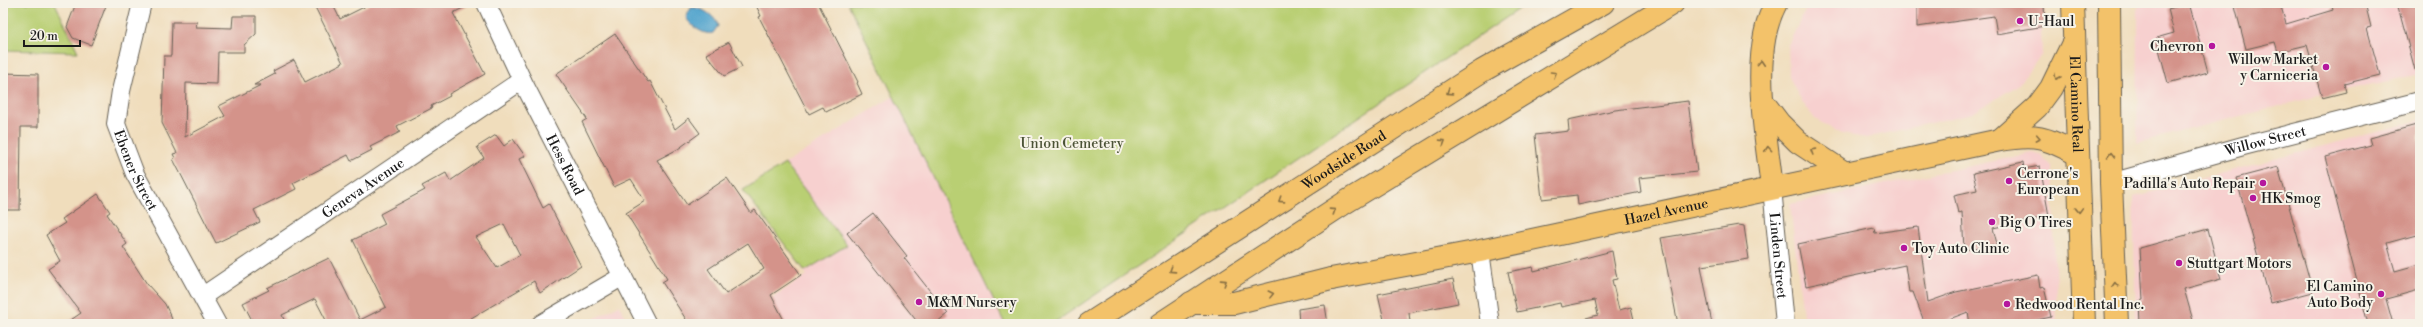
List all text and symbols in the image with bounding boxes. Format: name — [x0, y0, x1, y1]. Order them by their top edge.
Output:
place label: U-Haul — [2028, 13, 2074, 31]
marker: U-Haul — [2015, 16, 2025, 26]
scale bar — [24, 22, 80, 48]
text: 20 m — [30, 29, 58, 44]
place label: Chevron — [2150, 38, 2205, 56]
marker: Chevron — [2207, 41, 2217, 51]
place label: Willow Market y Carniceria — [2227, 51, 2319, 85]
street label: El Camino Real — [2065, 55, 2086, 153]
one-way arrow — [1757, 60, 1766, 66]
marker: Willow Market y Carniceria — [2321, 62, 2331, 72]
one-way arrow — [1550, 71, 1557, 78]
one-way arrow — [2054, 73, 2061, 80]
one-way arrow — [1446, 87, 1453, 95]
street label: Willow Street — [2222, 122, 2308, 161]
street label: Ebener Street — [109, 127, 161, 214]
street label: Woodside Road — [1298, 127, 1390, 195]
street label: Hess Road — [541, 132, 587, 199]
one-way arrow — [2035, 133, 2042, 142]
park label: Union Cemetery — [1020, 135, 1124, 153]
one-way arrow — [1439, 139, 1446, 147]
one-way arrow — [1763, 146, 1772, 152]
one-way arrow — [1810, 148, 1817, 155]
one-way arrow — [2107, 152, 2115, 158]
street label: Geneva Avenue — [319, 154, 408, 223]
place label: Cerrone's European — [2017, 165, 2080, 199]
place label: Padilla's Auto Repair — [2123, 175, 2255, 193]
marker: Cerrone's European — [2004, 176, 2014, 186]
marker: Padilla's Auto Repair — [2258, 178, 2268, 188]
place label: HK Smog — [2261, 190, 2321, 208]
marker: HK Smog — [2248, 193, 2258, 203]
one-way arrow — [1278, 195, 1285, 203]
street label: Hazel Avenue — [1623, 195, 1710, 230]
one-way arrow — [2075, 207, 2083, 213]
one-way arrow — [1329, 208, 1336, 215]
street label: Linden Street — [1764, 212, 1791, 300]
place label: Big O Tires — [1999, 214, 2072, 232]
marker: Big O Tires — [1987, 217, 1997, 227]
place label: Toy Auto Clinic — [1912, 240, 2009, 258]
marker: Toy Auto Clinic — [1899, 243, 1909, 253]
place label: Stuttgart Motors — [2187, 255, 2291, 273]
marker: Stuttgart Motors — [2174, 258, 2184, 268]
one-way arrow — [1169, 266, 1176, 273]
place label: El Camino Auto Body — [2306, 278, 2373, 312]
one-way arrow — [1220, 279, 1227, 287]
one-way arrow — [2111, 282, 2120, 288]
marker: El Camino Auto Body — [2376, 289, 2386, 299]
one-way arrow — [1268, 290, 1275, 299]
place label: M&M Nursery — [927, 294, 1017, 312]
place label: Redwood Rental Inc. — [2015, 296, 2144, 314]
marker: M&M Nursery — [914, 297, 924, 307]
marker: Redwood Rental Inc. — [2002, 299, 2012, 309]

